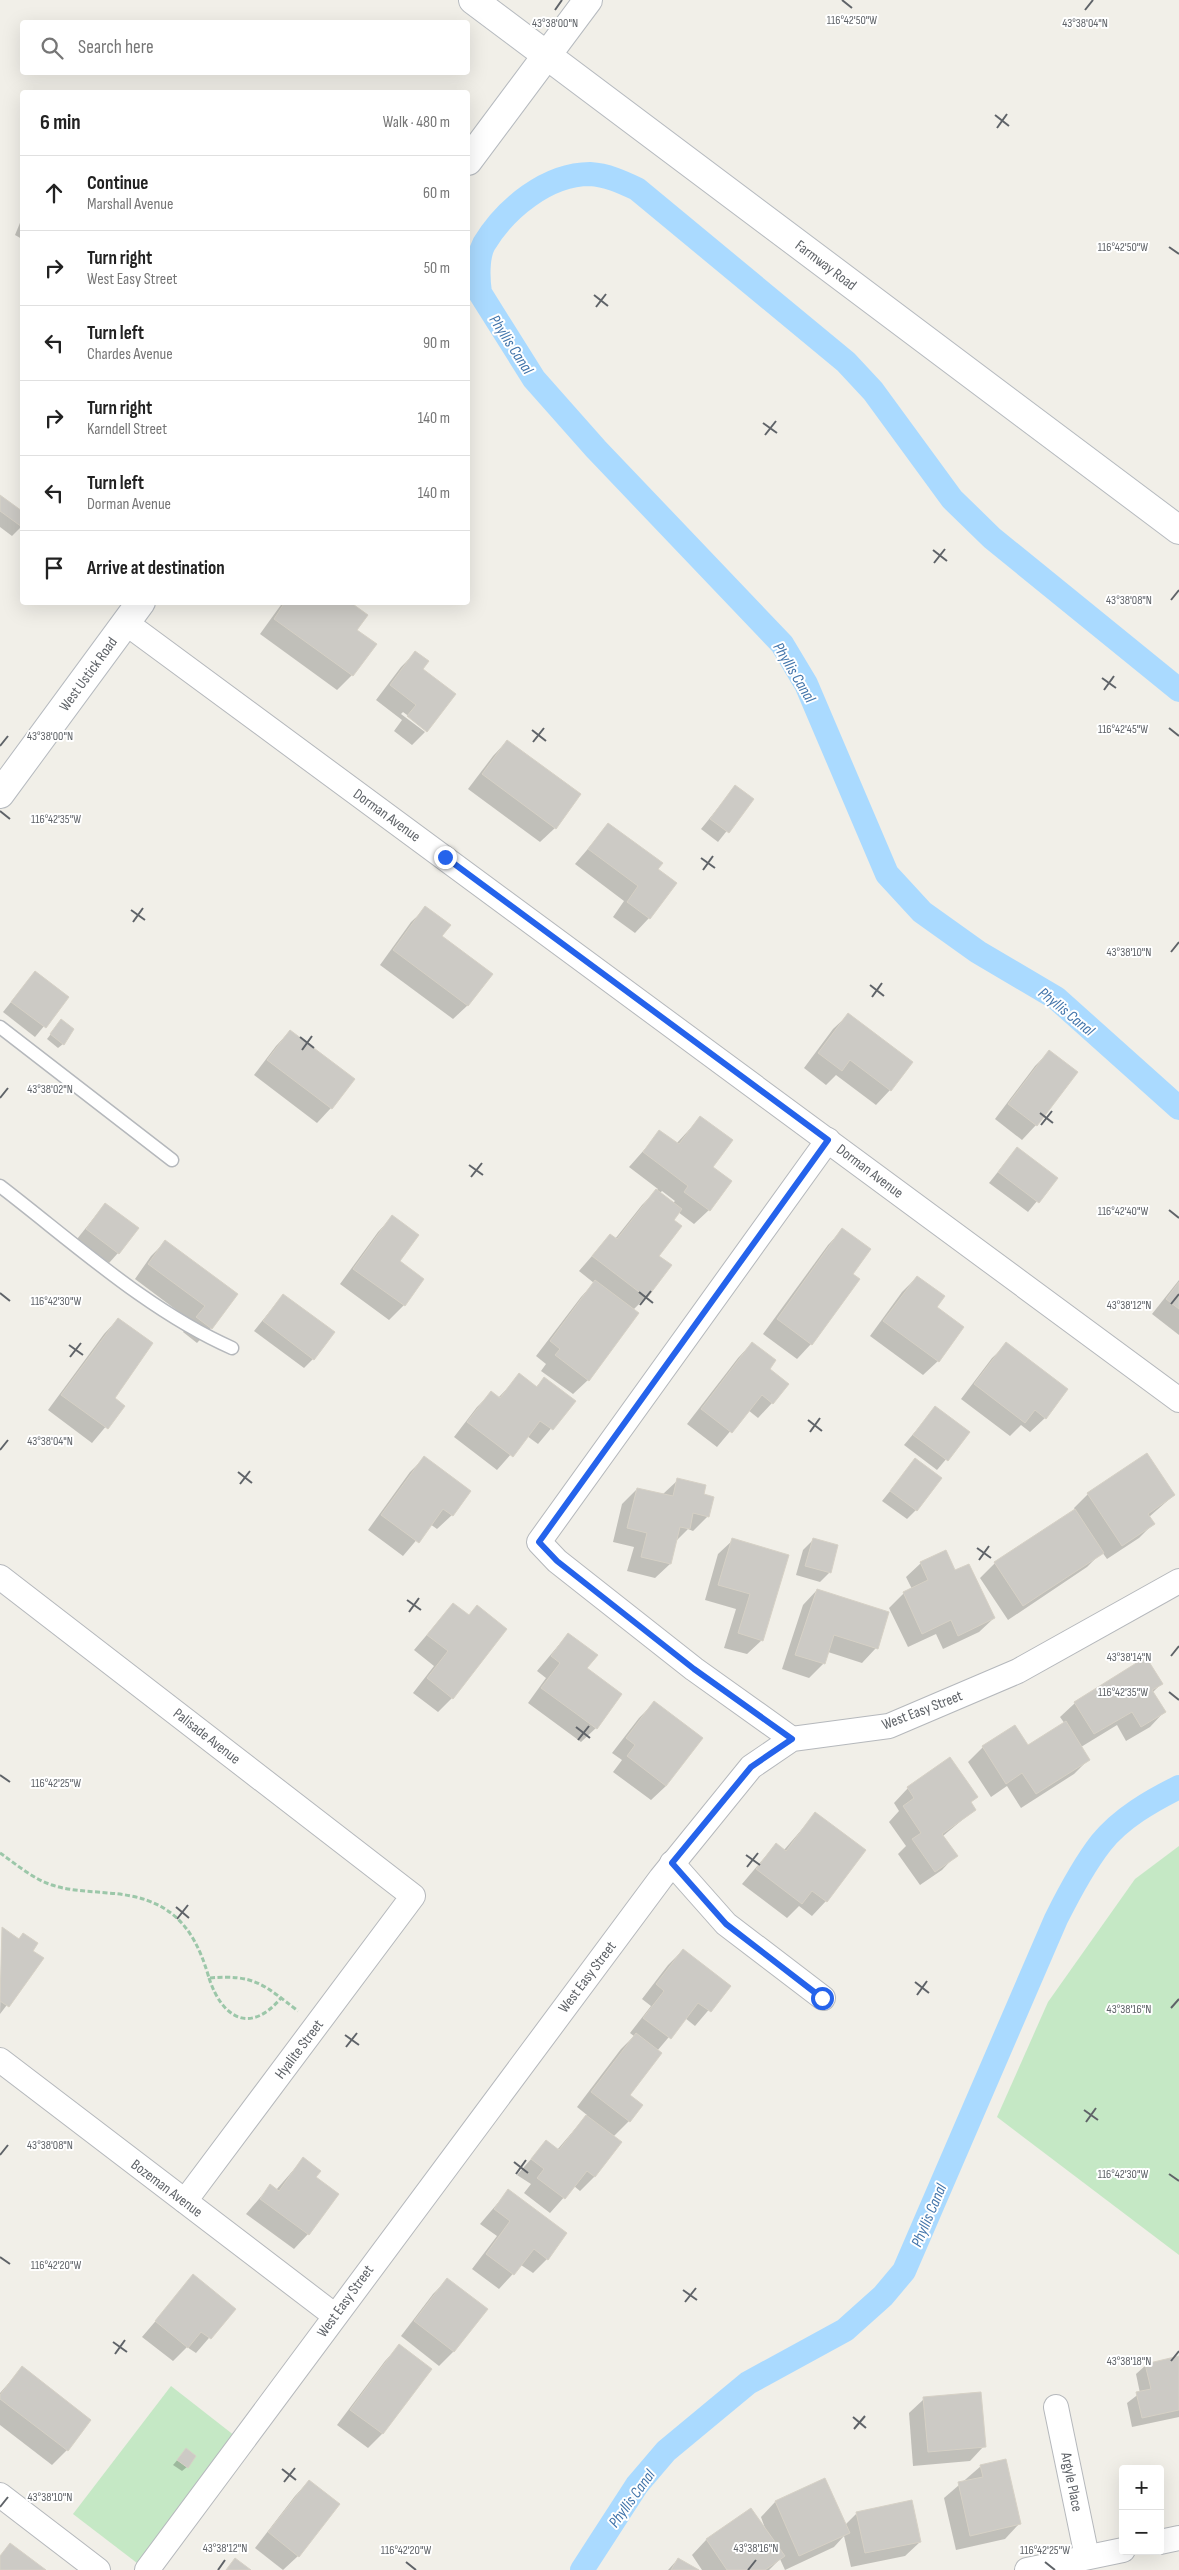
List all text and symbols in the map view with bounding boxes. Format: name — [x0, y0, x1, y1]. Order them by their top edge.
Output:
text: 116°42'50"W — [827, 13, 877, 28]
text: 43°38'00"N — [532, 16, 578, 31]
text: 43°38'04"N — [1062, 16, 1108, 31]
search box — [20, 20, 470, 75]
icon: search — [38, 34, 66, 62]
text: Search here — [78, 36, 154, 59]
text: 6 min — [40, 110, 81, 135]
text: Walk · 480 m — [383, 113, 450, 132]
text: Continue — [87, 172, 148, 195]
icon: ahead — [40, 179, 68, 207]
text: 60 m — [423, 184, 450, 203]
text: Marshall Avenue — [87, 195, 173, 214]
street label: Farmway Road — [791, 236, 860, 295]
text: 116°42'50"W — [1098, 240, 1148, 255]
text: Turn right — [87, 247, 152, 270]
icon: right — [40, 254, 68, 282]
text: 50 m — [424, 259, 450, 278]
text: West Easy Street — [87, 270, 177, 289]
water label: Phyllis Canal — [485, 312, 537, 379]
text: Turn left — [87, 322, 144, 345]
icon: left — [40, 329, 68, 357]
text: 90 m — [423, 334, 450, 353]
text: Chardes Avenue — [87, 345, 173, 364]
text: Turn right — [87, 397, 152, 420]
icon: right — [40, 404, 68, 432]
text: 140 m — [418, 409, 450, 428]
text: Karndell Street — [87, 420, 167, 439]
text: Turn left — [87, 472, 144, 495]
icon: left — [40, 479, 68, 507]
text: 140 m — [418, 484, 450, 503]
text: Dorman Avenue — [87, 495, 171, 514]
icon: arrive — [40, 554, 68, 582]
text: Arrive at destination — [87, 557, 225, 580]
text: 43°38'08"N — [1106, 593, 1152, 608]
street label: West Ustick Road — [55, 633, 122, 715]
water label: Phyllis Canal — [768, 639, 820, 707]
text: 116°42'45"W — [1098, 722, 1148, 737]
text: 43°38'00"N — [27, 729, 73, 744]
street label: Dorman Avenue — [349, 785, 424, 846]
text: 116°42'35"W — [31, 812, 81, 827]
route end — [434, 846, 457, 869]
text: 43°38'10"N — [1107, 945, 1151, 960]
water label: Phyllis Canal — [1034, 984, 1099, 1041]
text: 43°38'02"N — [27, 1082, 73, 1097]
street label: Dorman Avenue — [833, 1140, 907, 1203]
text: 116°42'40"W — [1098, 1204, 1148, 1219]
text: 116°42'30"W — [31, 1294, 81, 1309]
text: 43°38'12"N — [1107, 1298, 1151, 1313]
text: 43°38'04"N — [27, 1434, 73, 1449]
text: 43°38'14"N — [1107, 1650, 1151, 1665]
text: 116°42'35"W — [1098, 1685, 1148, 1700]
street label: West Easy Street — [879, 1686, 966, 1735]
street label: Palisade Avenue — [169, 1704, 244, 1769]
text: 116°42'25"W — [31, 1776, 81, 1791]
street label: West Easy Street — [554, 1937, 621, 2017]
route start — [811, 1987, 834, 2010]
text: 43°38'16"N — [1107, 2002, 1151, 2017]
street label: Hyalite Street — [271, 2016, 328, 2083]
text: 43°38'08"N — [27, 2138, 73, 2153]
street label: Bozeman Avenue — [127, 2155, 206, 2222]
text: 116°42'30"W — [1098, 2167, 1148, 2182]
water label: Phyllis Canal — [908, 2180, 952, 2250]
text: 116°42'20"W — [31, 2258, 81, 2273]
street label: West Easy Street — [313, 2261, 378, 2341]
text: 43°38'18"N — [1107, 2354, 1151, 2369]
street label: Argyle Place — [1056, 2450, 1087, 2513]
water label: Phyllis Canal — [605, 2465, 660, 2531]
map controls — [1119, 2465, 1164, 2555]
button: + — [1119, 2465, 1164, 2510]
text: 43°38'10"N — [28, 2490, 72, 2505]
button: − — [1119, 2510, 1164, 2555]
text: 43°38'12"N — [203, 2541, 247, 2556]
text: 43°38'16"N — [734, 2541, 778, 2556]
text: 116°42'20"W — [381, 2543, 431, 2558]
text: 116°42'25"W — [1020, 2543, 1070, 2558]

